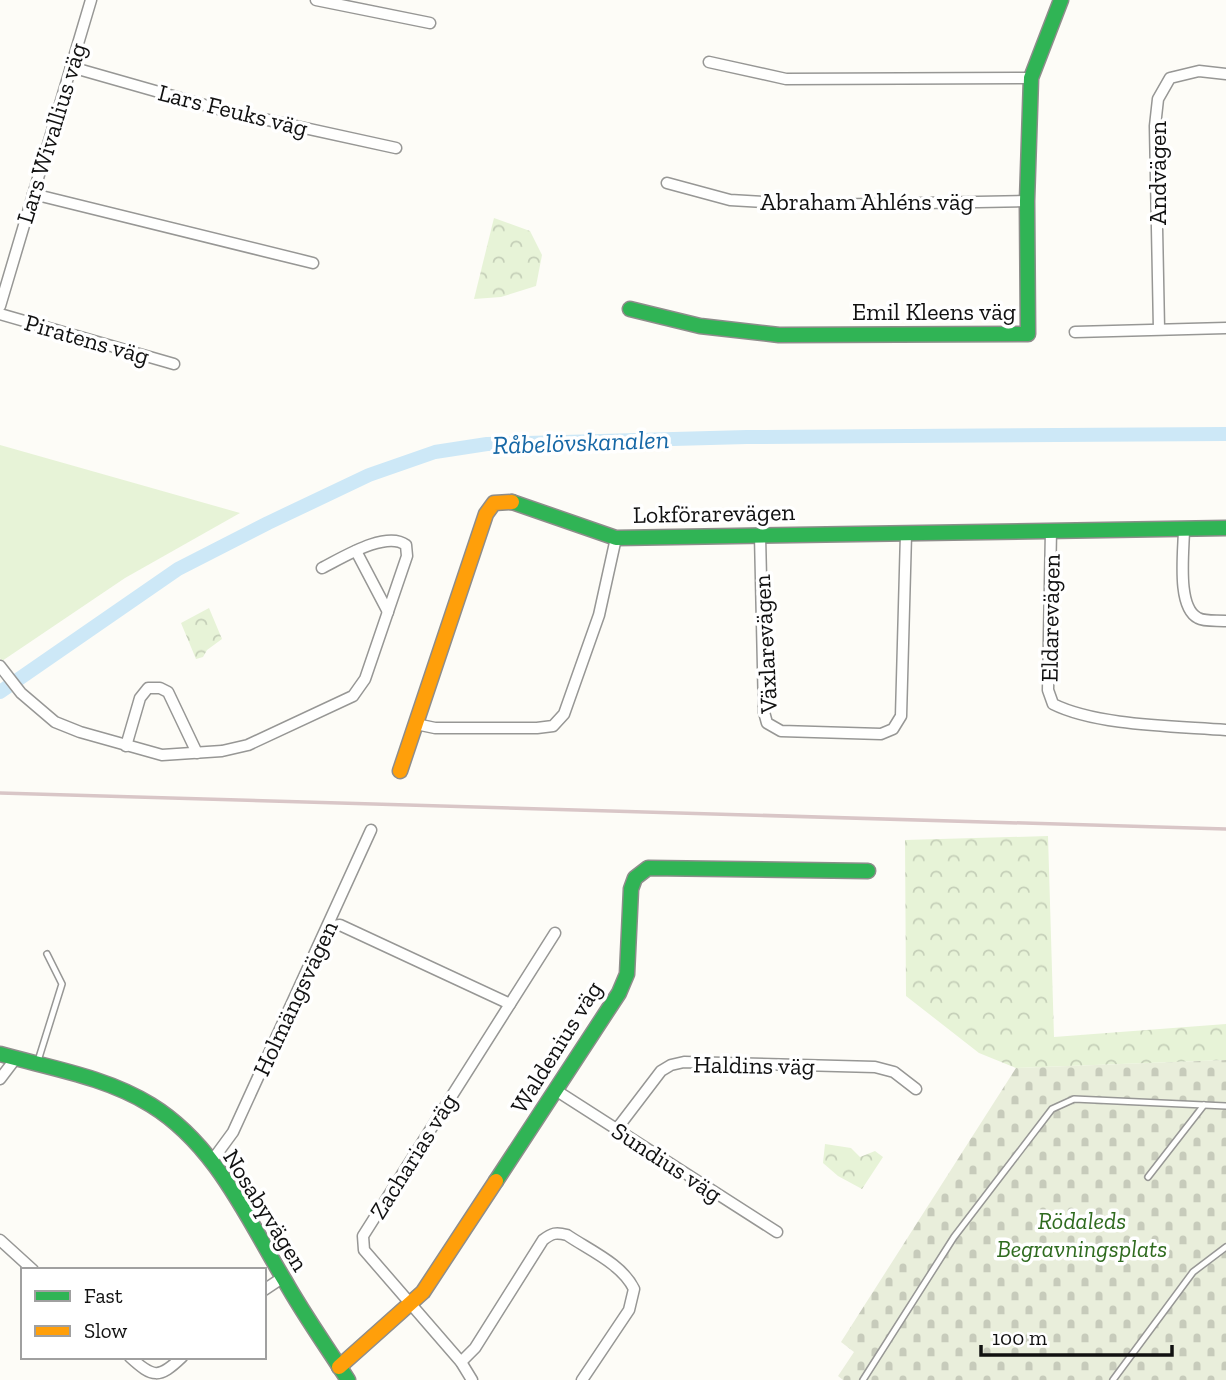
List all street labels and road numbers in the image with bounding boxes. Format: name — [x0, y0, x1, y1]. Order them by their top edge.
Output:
street label: Lars Wivallius väg — [10, 39, 92, 227]
street label: Lars Feuks väg — [155, 77, 311, 143]
street label: Andvägen — [1143, 121, 1172, 225]
street label: Abraham Ahléns väg — [760, 187, 974, 216]
street label: Emil Kleens väg — [852, 297, 1016, 326]
street label: Piratens väg — [21, 307, 153, 371]
street label: Lokförarevägen — [633, 497, 796, 529]
street label: Eldarevägen — [1034, 553, 1066, 682]
street label: Växlarevägen — [747, 574, 783, 715]
street label: Holmängsvägen — [246, 916, 344, 1080]
street label: Waldenius väg — [504, 976, 608, 1118]
street label: Haldins väg — [693, 1049, 815, 1081]
street label: Zacharias väg — [363, 1088, 463, 1224]
street label: Sundius väg — [606, 1116, 728, 1208]
street label: Nosabyvägen — [217, 1144, 315, 1277]

